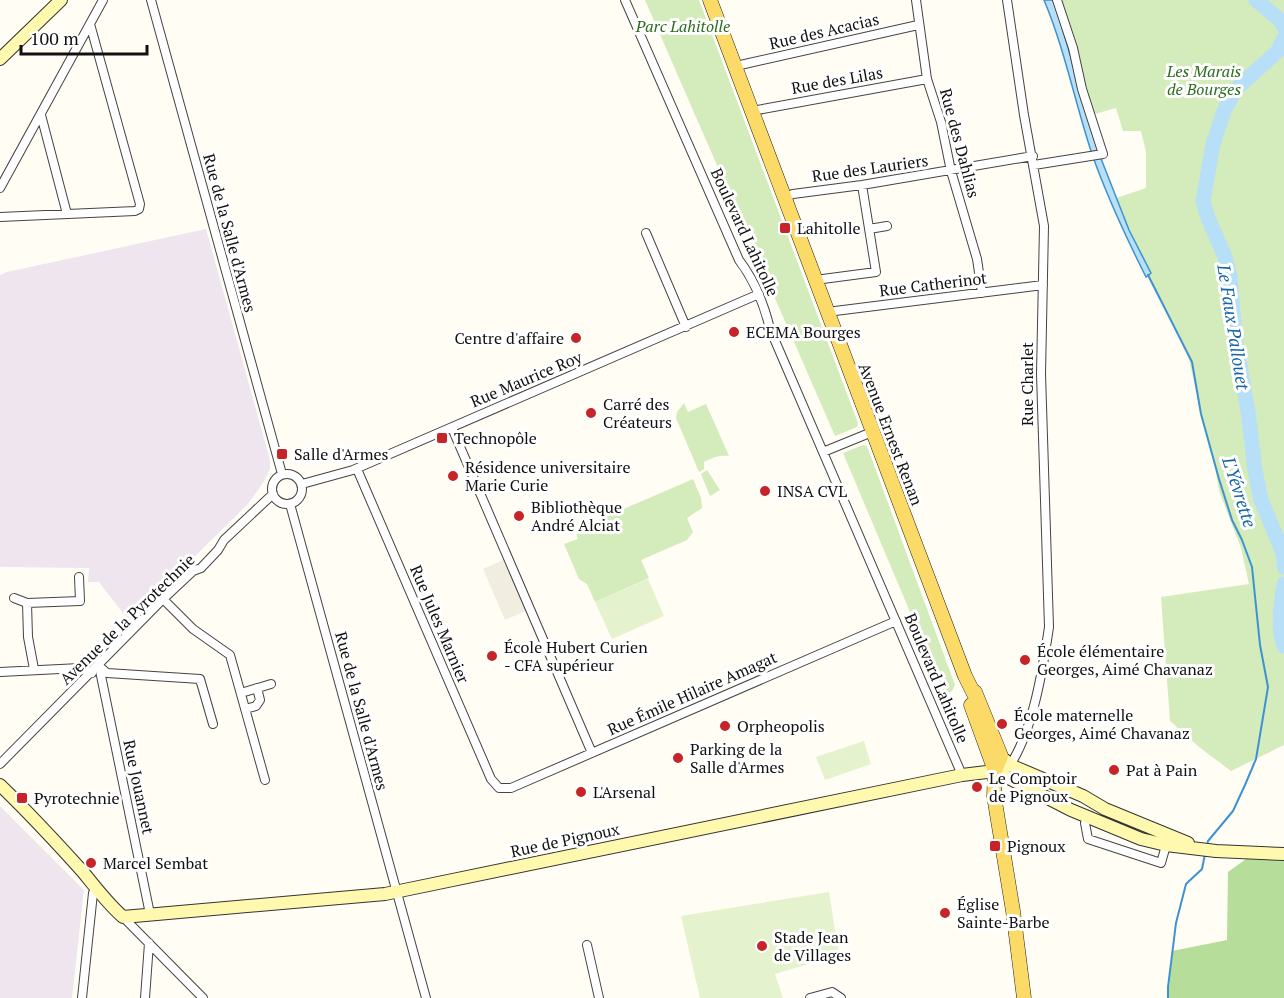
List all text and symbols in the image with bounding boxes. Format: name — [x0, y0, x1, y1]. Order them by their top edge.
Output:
street label: Rue des Acacias — [767, 8, 881, 54]
park label: Parc Lahitolle — [635, 15, 730, 37]
scale bar — [21, 18, 147, 56]
text: 100 m — [30, 26, 79, 50]
park label: Les Marais de Bourges — [1166, 60, 1242, 100]
street label: Rue des Lilas — [790, 61, 885, 99]
street label: Rue des Dahlias — [935, 86, 985, 200]
street label: Rue des Lauriers — [810, 149, 930, 187]
street label: Rue de la Salle d'Armes — [198, 151, 262, 315]
street label: Boulevard Lahitolle — [706, 164, 784, 300]
place label: Lahitolle — [797, 217, 861, 239]
marker: Lahitolle — [778, 221, 792, 235]
water label: Le Faux Pallouet — [1212, 261, 1256, 392]
street label: Rue Catherinot — [878, 266, 988, 302]
place label: ECEMA Bourges — [746, 321, 861, 343]
marker: ECEMA Bourges — [727, 325, 741, 339]
place label: Centre d'affaire — [454, 327, 564, 349]
marker: Centre d'affaire — [569, 331, 583, 345]
street label: Rue Charlet — [1016, 342, 1038, 426]
street label: Rue Maurice Roy — [467, 345, 586, 412]
street label: Avenue Ernest Renan — [854, 360, 929, 509]
place label: Carré des Créateurs — [603, 393, 672, 433]
marker: Carré des Créateurs — [584, 406, 598, 420]
place label: Technopôle — [454, 427, 537, 449]
marker: Technopôle — [435, 431, 449, 445]
place label: Salle d'Armes — [294, 443, 389, 465]
marker: Salle d'Armes — [275, 447, 289, 461]
water label: L'Yévrette — [1217, 453, 1263, 530]
place label: Résidence universitaire Marie Curie — [465, 456, 631, 496]
marker: Résidence universitaire Marie Curie — [446, 469, 460, 483]
place label: INSA CVL — [777, 480, 847, 502]
marker: INSA CVL — [758, 484, 772, 498]
place label: Bibliothèque André Alciat — [531, 496, 622, 536]
marker: Bibliothèque André Alciat — [512, 509, 526, 523]
street label: Avenue de la Pyrotechnie — [55, 549, 199, 689]
street label: Rue Jules Marnier — [405, 562, 475, 687]
street label: Boulevard Lahitolle — [900, 610, 974, 746]
street label: Rue de la Salle d'Armes — [330, 629, 394, 793]
place label: École Hubert Curien - CFA supérieur — [504, 636, 648, 676]
place label: École élémentaire Georges, Aimé Chavanaz — [1037, 640, 1213, 680]
street label: Rue Émile Hilaire Amagat — [604, 646, 780, 740]
marker: École Hubert Curien - CFA supérieur — [485, 649, 499, 663]
marker: École élémentaire Georges, Aimé Chavanaz — [1018, 653, 1032, 667]
place label: École maternelle Georges, Aimé Chavanaz — [1014, 704, 1190, 744]
place label: Orpheopolis — [737, 715, 825, 737]
marker: École maternelle Georges, Aimé Chavanaz — [995, 717, 1009, 731]
marker: Orpheopolis — [718, 719, 732, 733]
street label: Rue Jouannet — [118, 738, 160, 836]
place label: Parking de la Salle d'Armes — [690, 738, 785, 778]
marker: Parking de la Salle d'Armes — [671, 751, 685, 765]
place label: Pat à Pain — [1126, 759, 1198, 781]
marker: Pat à Pain — [1107, 763, 1121, 777]
place label: Le Comptoir de Pignoux — [989, 767, 1078, 807]
marker: Le Comptoir de Pignoux — [970, 780, 984, 794]
place label: L'Arsenal — [593, 781, 656, 803]
marker: L'Arsenal — [574, 785, 588, 799]
place label: Pyrotechnie — [34, 787, 120, 809]
marker: Pyrotechnie — [15, 791, 29, 805]
street label: Rue de Pignoux — [509, 818, 622, 862]
place label: Pignoux — [1007, 835, 1066, 857]
marker: Pignoux — [988, 839, 1002, 853]
place label: Marcel Sembat — [103, 852, 208, 874]
marker: Marcel Sembat — [84, 856, 98, 870]
place label: Église Sainte-Barbe — [957, 893, 1050, 933]
marker: Église Sainte-Barbe — [938, 906, 952, 920]
place label: Stade Jean de Villages — [774, 926, 851, 966]
marker: Stade Jean de Villages — [755, 939, 769, 953]

